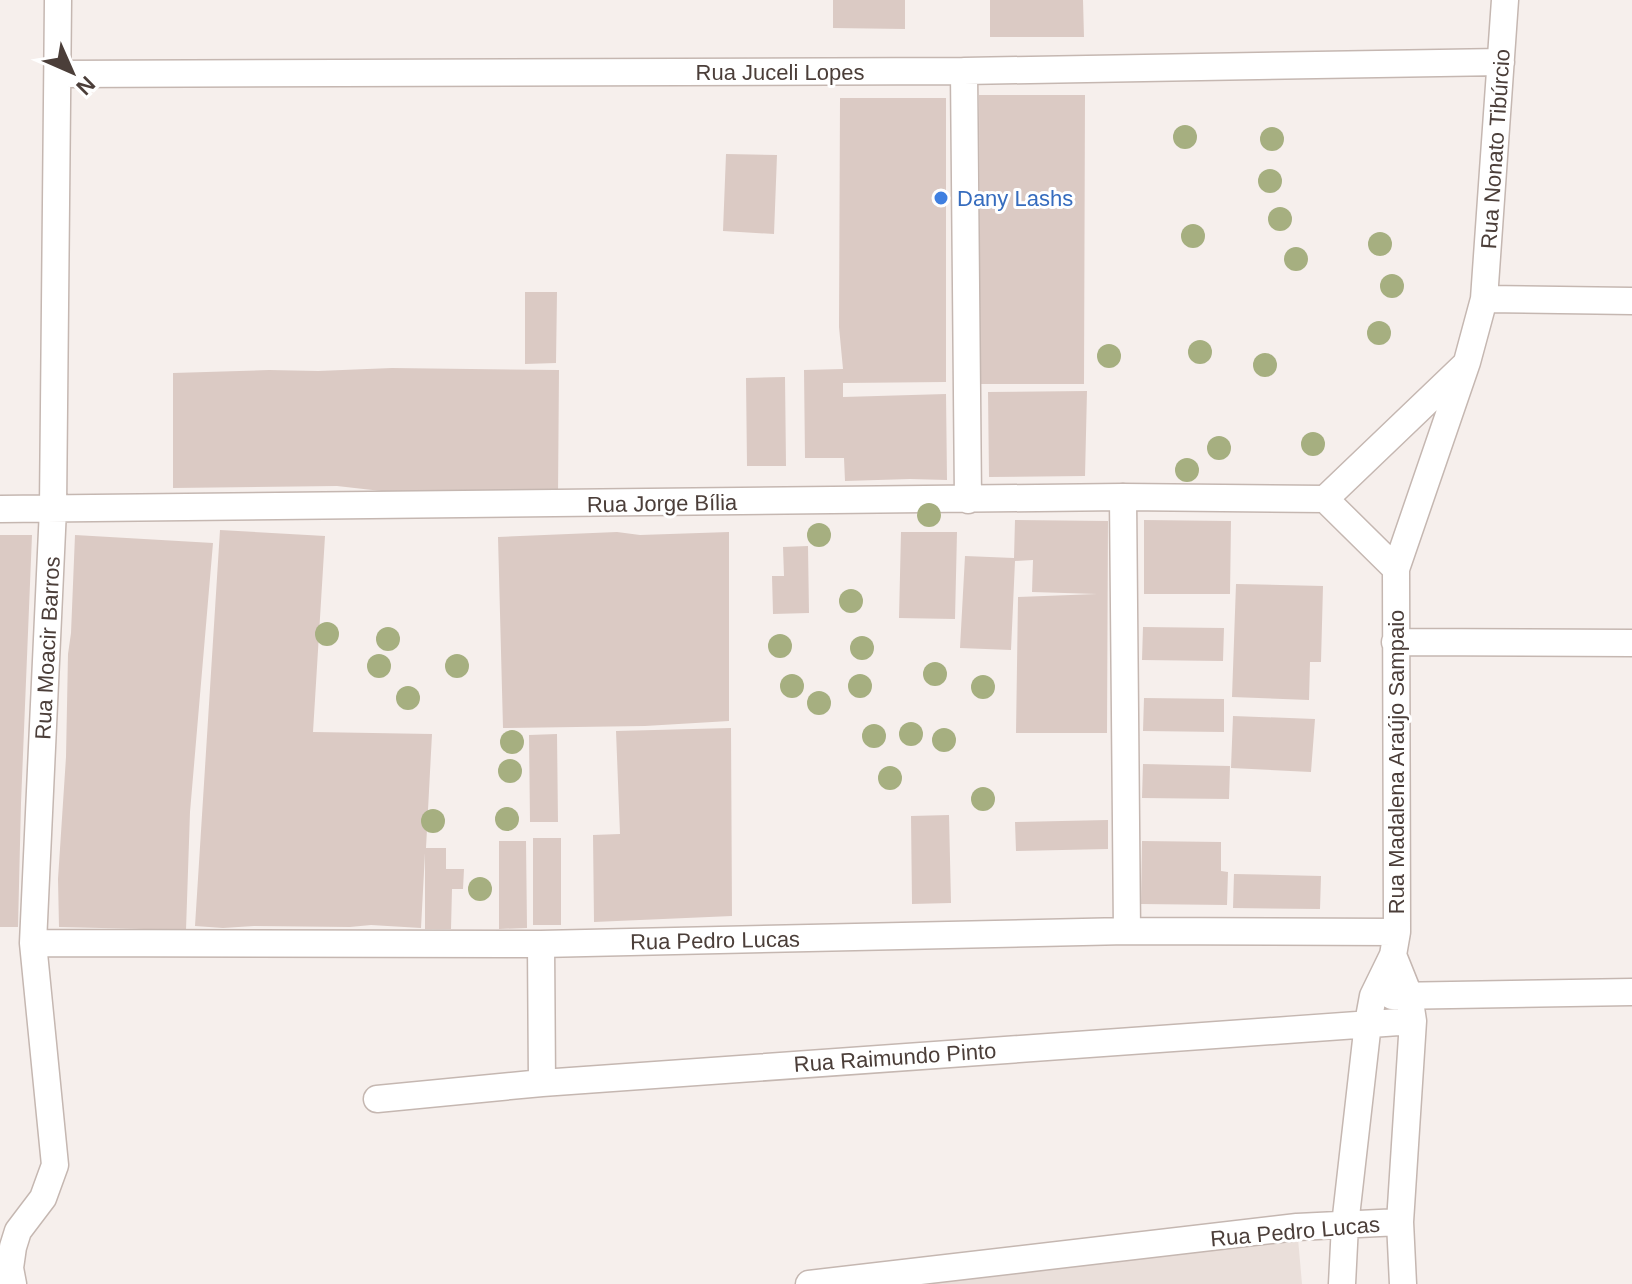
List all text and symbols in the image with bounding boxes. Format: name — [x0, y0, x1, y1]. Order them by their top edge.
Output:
north arrow — [32, 32, 112, 112]
street label: Rua Nonato Tibúrcio — [1476, 48, 1515, 250]
street label: Rua Juceli Lopes — [696, 60, 864, 85]
text: N — [71, 71, 100, 100]
place label: Dany Lashs — [957, 186, 1073, 211]
marker: Dany Lashs — [932, 189, 950, 207]
street label: Rua Jorge Bília — [587, 490, 738, 517]
street label: Rua Moacir Barros — [30, 556, 65, 740]
street label: Rua Madalena Araújo Sampaio — [1384, 610, 1409, 914]
street label: Rua Pedro Lucas — [630, 927, 800, 954]
street label: Rua Raimundo Pinto — [793, 1038, 997, 1077]
street label: Rua Pedro Lucas — [1209, 1212, 1381, 1251]

